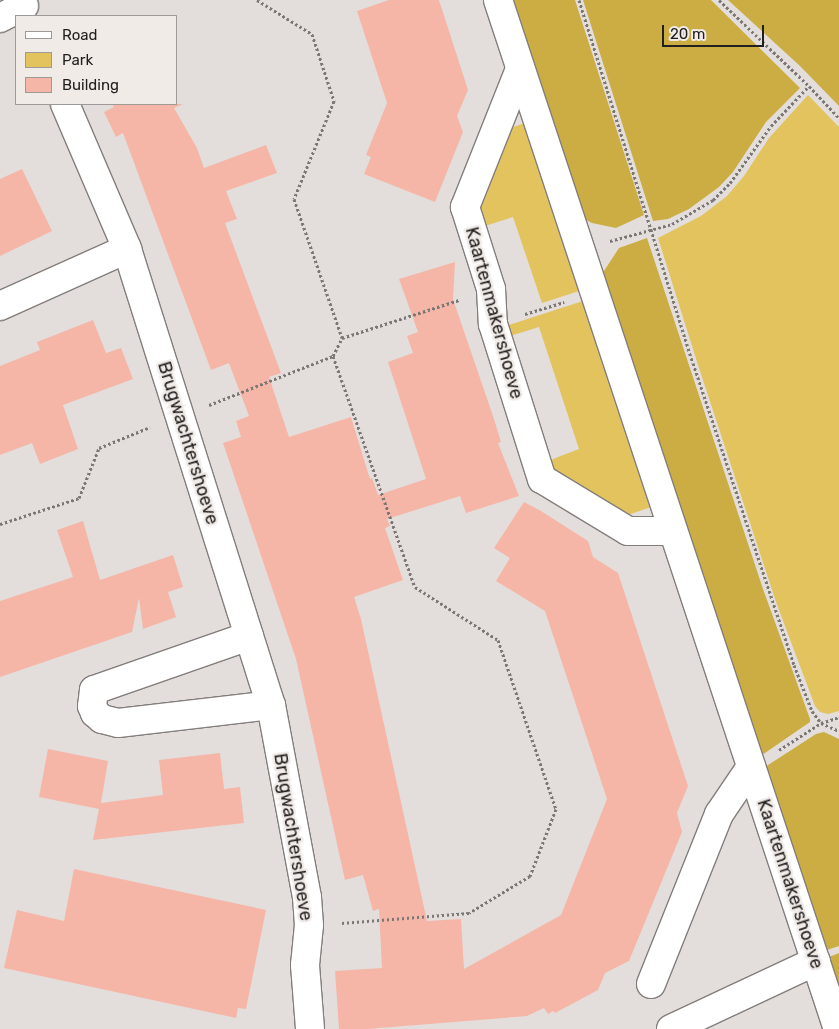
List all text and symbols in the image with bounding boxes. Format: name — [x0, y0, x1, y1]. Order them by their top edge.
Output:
legend — [15, 15, 178, 105]
scale bar — [664, 15, 766, 47]
text: 20 m — [670, 25, 705, 43]
text: Road — [62, 26, 98, 44]
text: Park — [62, 51, 93, 69]
text: Building — [62, 76, 119, 94]
street label: Kaartenmakershoeve — [461, 225, 527, 401]
street label: Brugwachtershoeve — [153, 359, 223, 527]
street label: Brugwachtershoeve — [269, 752, 317, 922]
street label: Kaartenmakershoeve — [752, 796, 828, 972]

